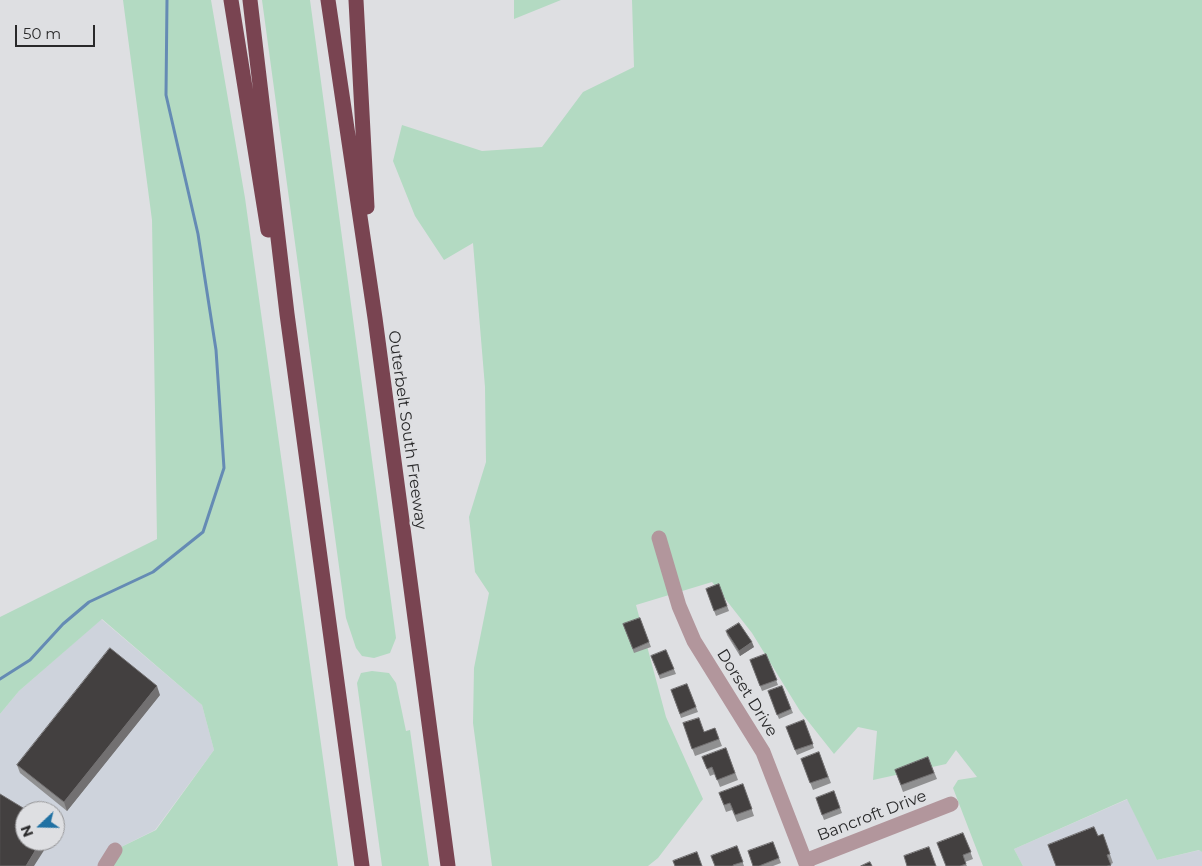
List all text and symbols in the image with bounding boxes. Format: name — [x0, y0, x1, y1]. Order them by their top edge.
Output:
scale bar — [18, 15, 98, 47]
text: 50 m — [23, 24, 61, 43]
street label: Outerbelt South Freeway — [384, 329, 430, 531]
street label: Dorset Drive — [712, 646, 782, 740]
street label: Bancroft Drive — [815, 786, 929, 846]
north arrow — [15, 801, 65, 851]
text: N — [17, 823, 37, 840]

